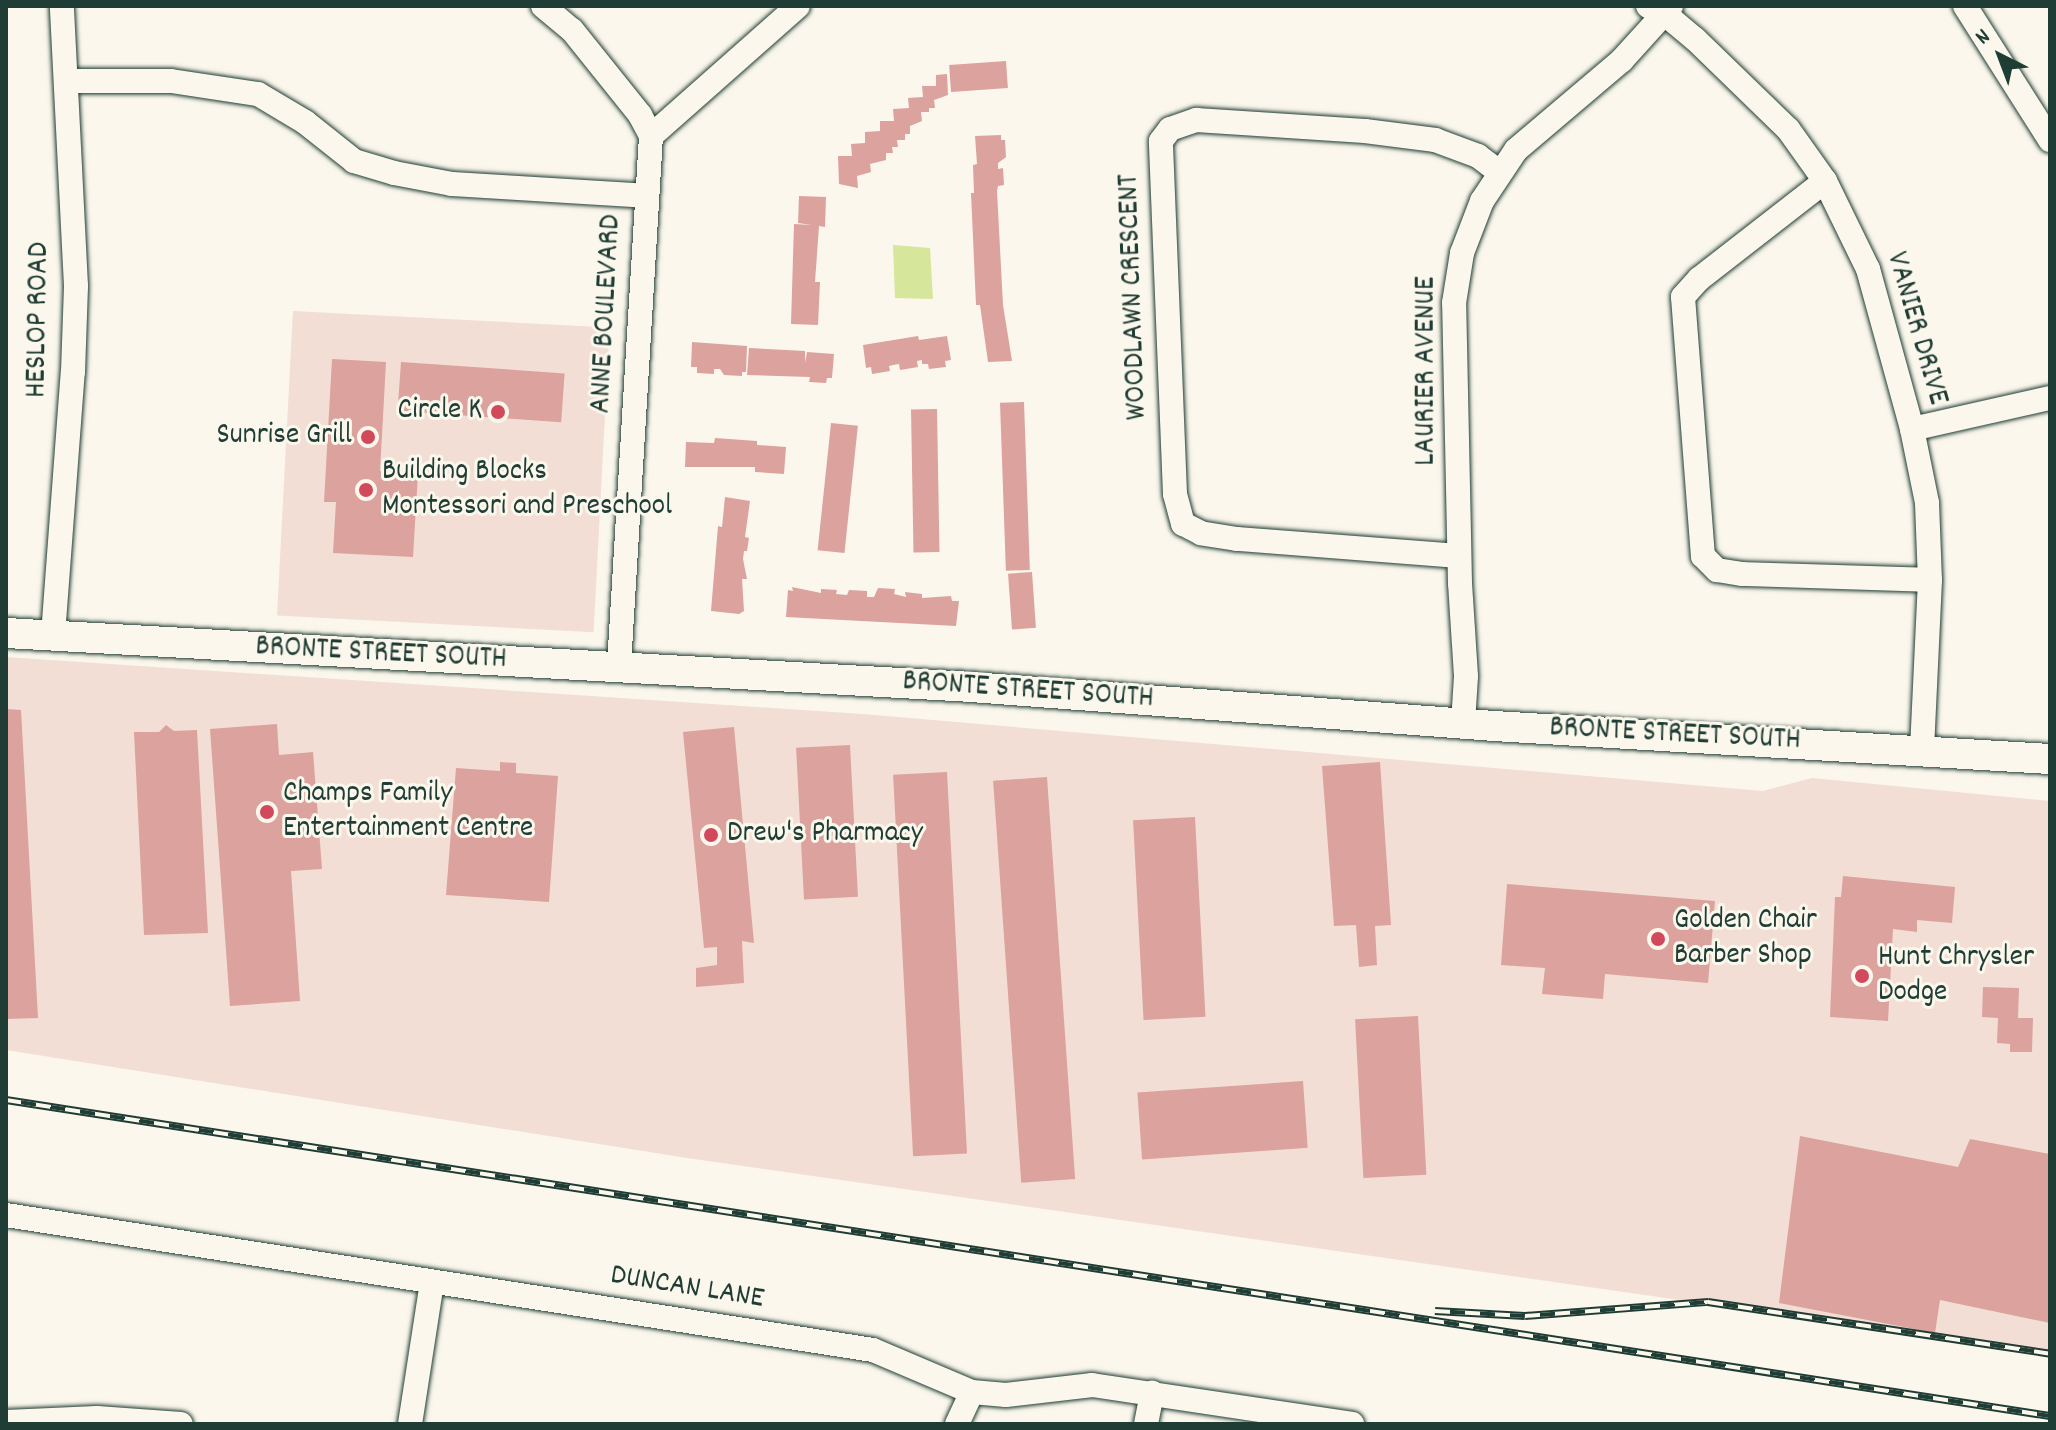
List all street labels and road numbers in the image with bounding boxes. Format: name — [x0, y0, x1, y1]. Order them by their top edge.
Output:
street label: WOODLAWN CRESCENT — [1113, 173, 1157, 421]
street label: ANNE BOULEVARD — [585, 214, 631, 414]
street label: HESLOP ROAD — [21, 242, 59, 398]
street label: VANIER DRIVE — [1876, 248, 1954, 410]
street label: LAURIER AVENUE — [1410, 276, 1446, 466]
street label: BRONTE STREET SOUTH — [254, 630, 508, 680]
street label: BRONTE STREET SOUTH — [901, 665, 1155, 719]
street label: BRONTE STREET SOUTH — [1548, 711, 1802, 761]
street label: DUNCAN LANE — [608, 1259, 766, 1319]

